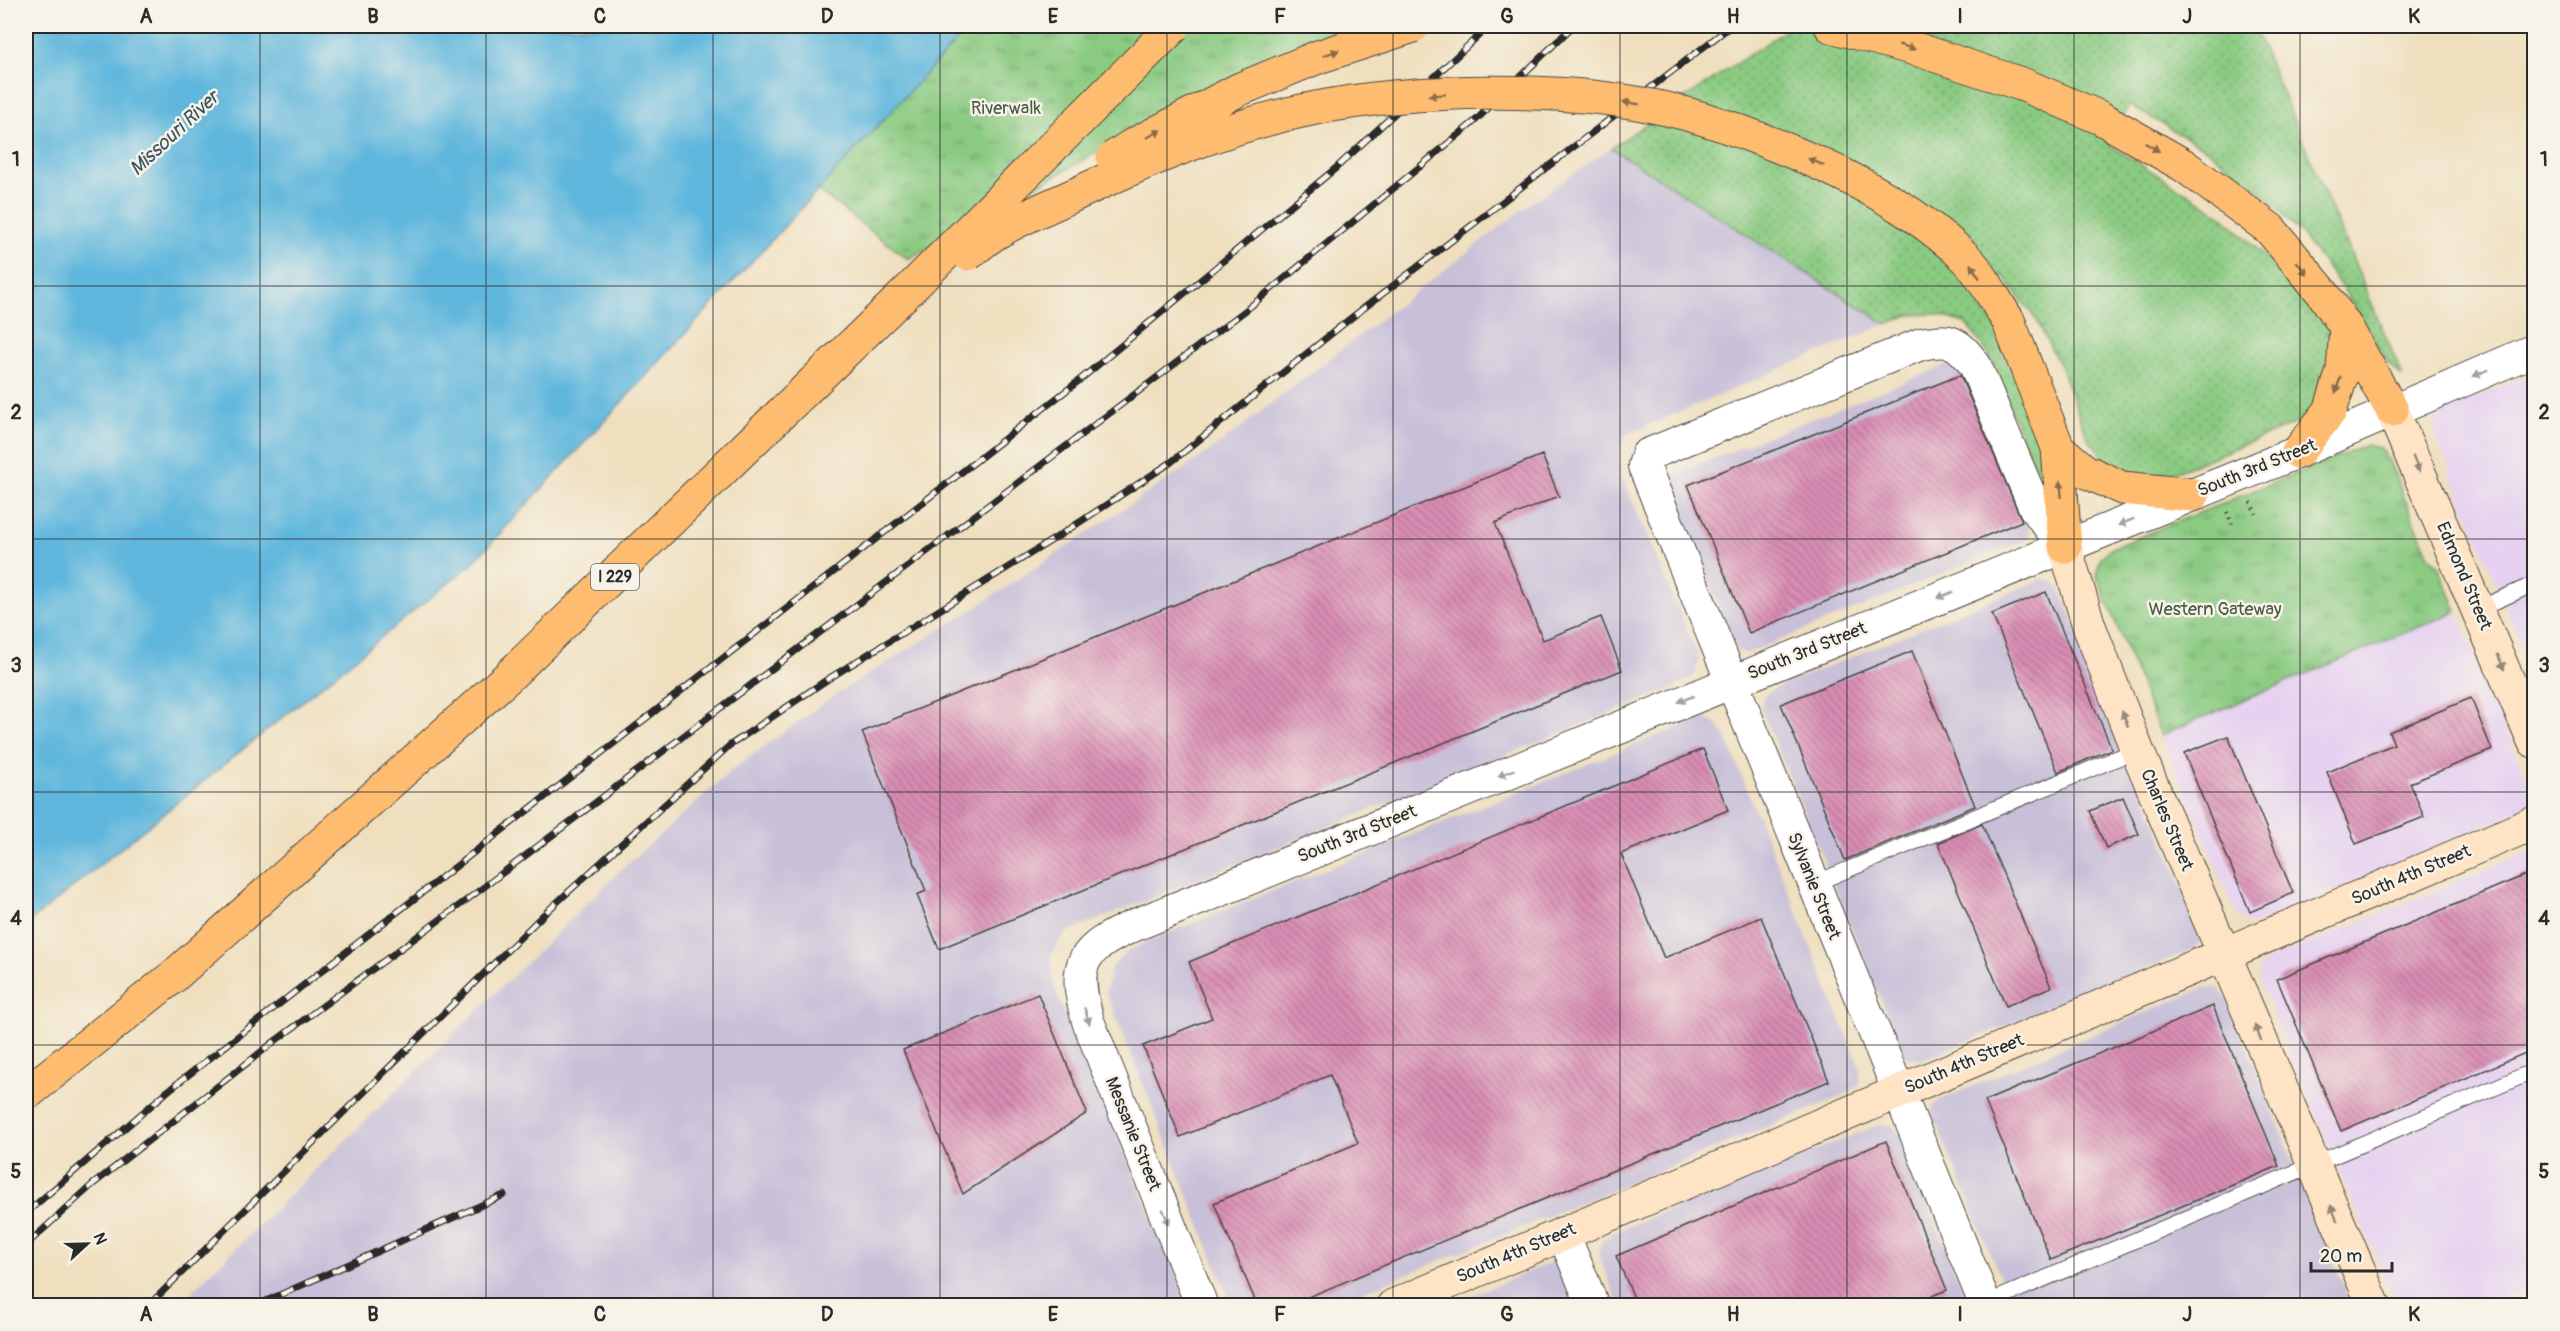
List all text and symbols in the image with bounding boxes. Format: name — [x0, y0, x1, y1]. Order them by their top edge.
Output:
text: A — [140, 4, 153, 29]
text: B — [367, 4, 379, 29]
text: C — [594, 4, 606, 29]
text: D — [821, 4, 834, 29]
text: E — [1048, 4, 1059, 29]
text: F — [1274, 4, 1286, 29]
text: G — [1500, 4, 1514, 29]
text: H — [1727, 4, 1740, 29]
text: I — [1957, 4, 1963, 29]
text: J — [2182, 4, 2192, 29]
text: K — [2408, 4, 2420, 29]
one-way arrow — [1898, 43, 1916, 52]
one-way arrow — [1322, 47, 1340, 57]
water label: Missouri River — [124, 83, 226, 181]
one-way arrow — [1427, 91, 1446, 100]
park label: Riverwalk — [971, 97, 1041, 120]
one-way arrow — [1621, 99, 1640, 108]
one-way arrow — [1146, 129, 1163, 139]
one-way arrow — [2144, 142, 2161, 152]
text: 1 — [12, 147, 20, 172]
text: 1 — [2540, 147, 2548, 172]
one-way arrow — [1808, 158, 1825, 167]
one-way arrow — [2296, 261, 2308, 276]
one-way arrow — [1970, 263, 1981, 280]
one-way arrow — [2471, 368, 2489, 378]
one-way arrow — [2333, 376, 2343, 394]
text: 2 — [10, 400, 22, 425]
text: 2 — [2538, 400, 2550, 425]
street label: South 3rd Street — [2194, 433, 2321, 502]
one-way arrow — [2411, 455, 2421, 473]
one-way arrow — [2056, 479, 2066, 498]
one-way arrow — [2116, 517, 2134, 527]
street label: Edmond Street — [2431, 518, 2497, 634]
road number: I 229 — [591, 564, 639, 590]
one-way arrow — [1936, 591, 1954, 600]
park label: Western Gateway — [2148, 598, 2282, 621]
street label: South 3rd Street — [1744, 616, 1871, 685]
text: 3 — [10, 653, 22, 678]
text: 3 — [2538, 653, 2550, 678]
one-way arrow — [2496, 654, 2506, 672]
one-way arrow — [1677, 695, 1695, 704]
one-way arrow — [2120, 709, 2130, 727]
street label: Charles Street — [2135, 766, 2199, 875]
one-way arrow — [1496, 768, 1514, 778]
street label: South 3rd Street — [1294, 799, 1421, 868]
street label: Sylvanie Street — [1782, 829, 1846, 944]
street label: South 4th Street — [2348, 839, 2475, 911]
text: 4 — [10, 906, 22, 931]
text: 4 — [2538, 906, 2550, 931]
one-way arrow — [1083, 1007, 1092, 1025]
one-way arrow — [2253, 1024, 2263, 1042]
street label: South 4th Street — [1901, 1028, 2028, 1100]
street label: Messanie Street — [1100, 1074, 1167, 1195]
text: 5 — [11, 1159, 22, 1184]
text: 5 — [2539, 1159, 2550, 1184]
one-way arrow — [2329, 1204, 2338, 1222]
one-way arrow — [1161, 1208, 1171, 1226]
north arrow — [57, 1214, 117, 1274]
street label: South 4th Street — [1453, 1217, 1580, 1289]
text: N — [89, 1230, 111, 1248]
scale bar — [2311, 1235, 2392, 1273]
text: 20 m — [2320, 1245, 2362, 1268]
text: A — [140, 1302, 153, 1327]
text: B — [367, 1302, 379, 1327]
text: C — [594, 1302, 606, 1327]
text: D — [821, 1302, 834, 1327]
text: E — [1048, 1302, 1059, 1327]
text: F — [1274, 1302, 1286, 1327]
text: G — [1500, 1302, 1514, 1327]
text: H — [1727, 1302, 1740, 1327]
text: I — [1957, 1302, 1963, 1327]
text: J — [2182, 1302, 2192, 1327]
text: K — [2408, 1302, 2420, 1327]

